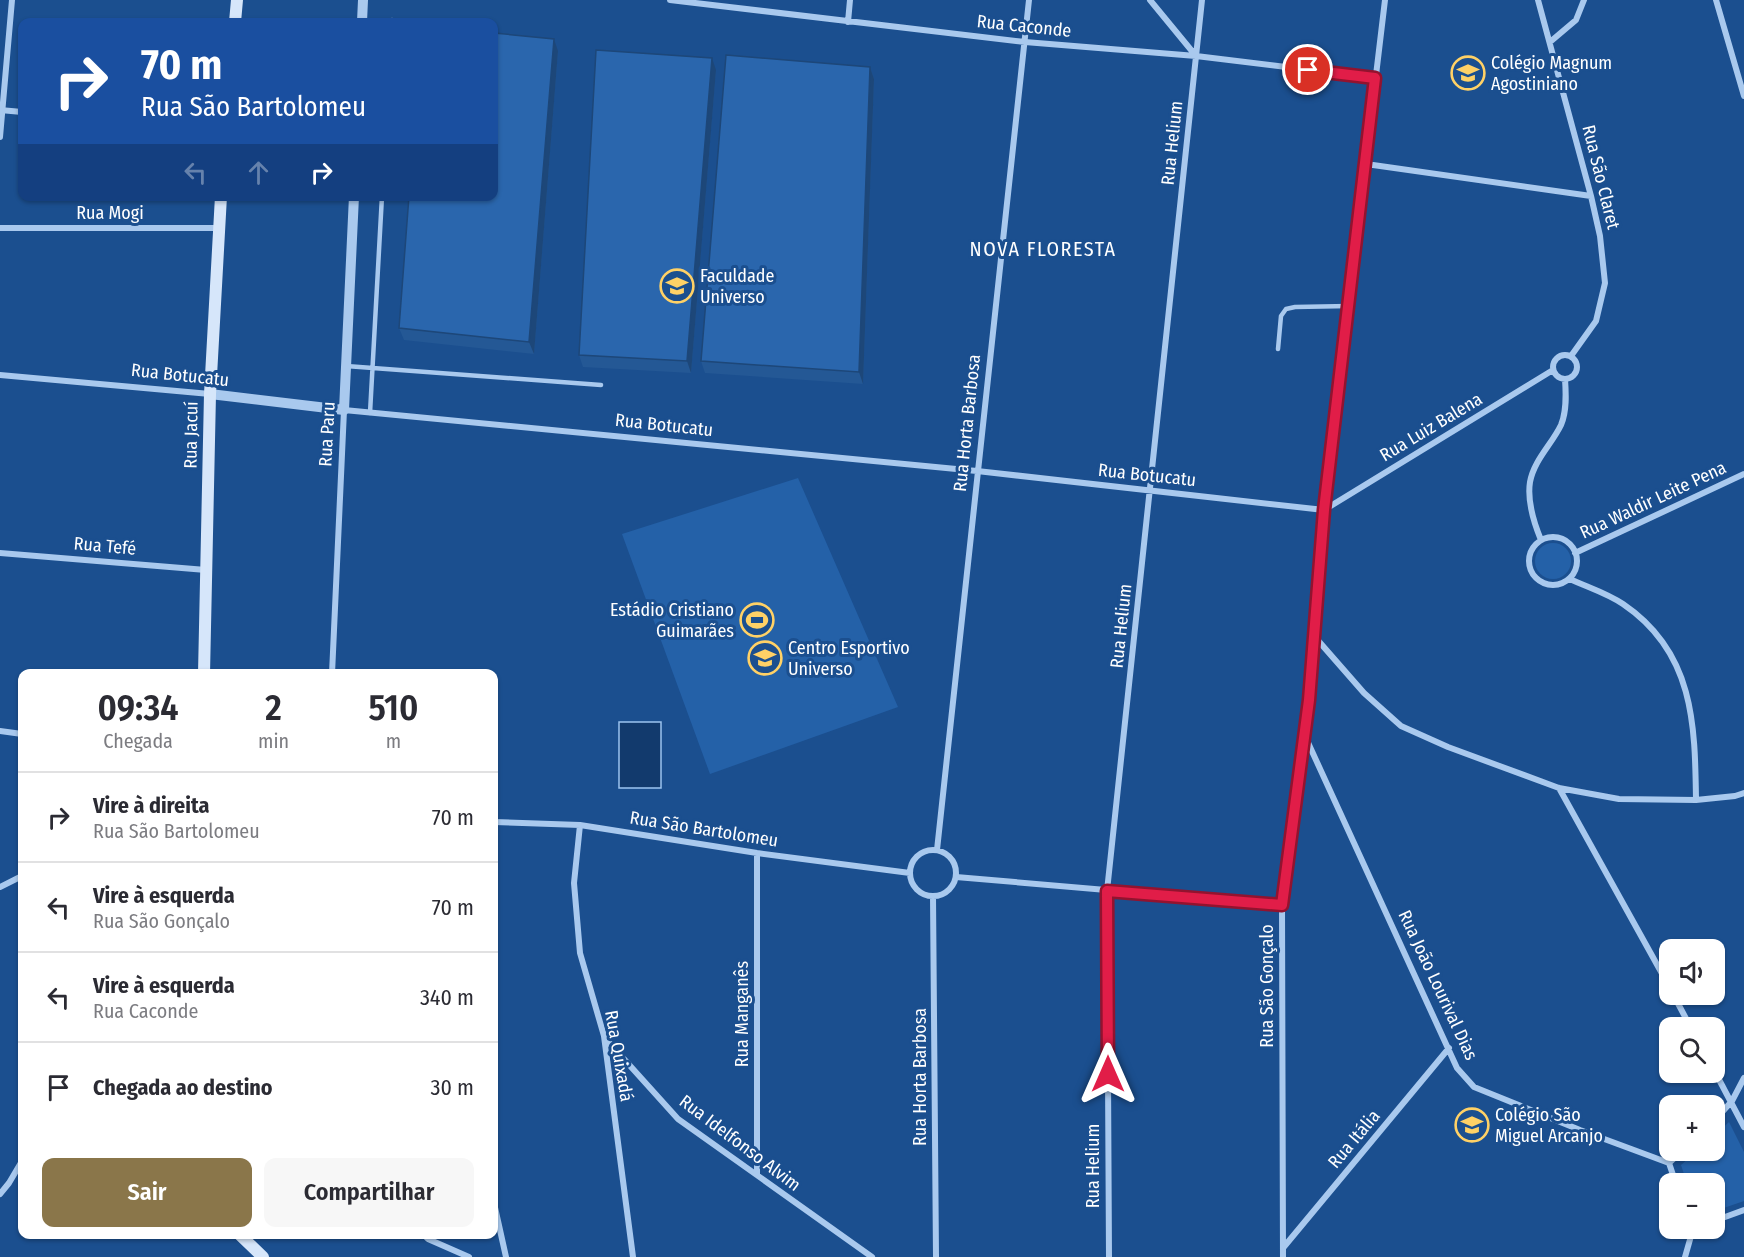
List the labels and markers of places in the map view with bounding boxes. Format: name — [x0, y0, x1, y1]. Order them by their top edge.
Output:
pin — [1282, 44, 1333, 95]
place label: Colégio Magnum Agostiniano — [1491, 52, 1612, 95]
school or university icon: Colégio Magnum Agostiniano — [1450, 55, 1486, 91]
place label: Faculdade Universo — [700, 265, 774, 308]
school or university icon: Faculdade Universo — [659, 268, 695, 304]
place label: Estádio Cristiano Guimarães — [610, 599, 734, 642]
sports icon: Estádio Cristiano Guimarães — [739, 602, 775, 638]
place label: Centro Esportivo Universo — [788, 637, 910, 680]
school or university icon: Centro Esportivo Universo — [747, 640, 783, 676]
place label: Colégio São Miguel Arcanjo — [1495, 1104, 1603, 1147]
school or university icon: Colégio São Miguel Arcanjo — [1454, 1107, 1490, 1143]

